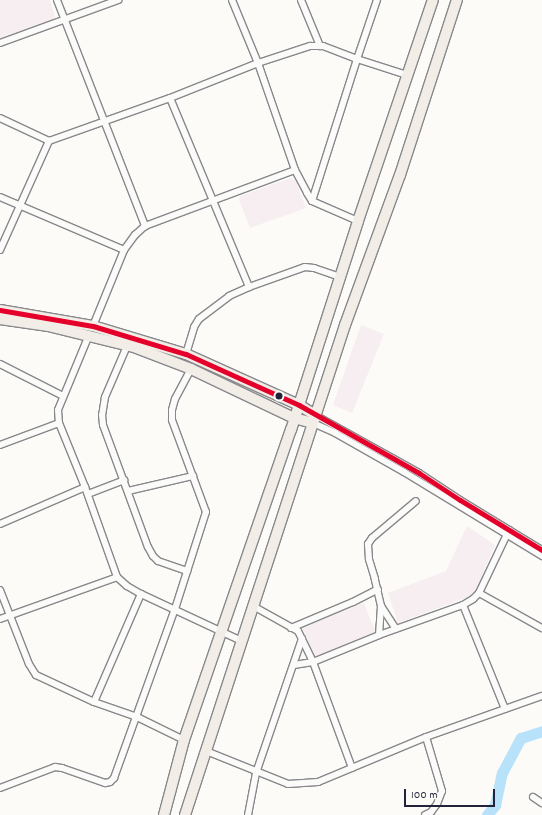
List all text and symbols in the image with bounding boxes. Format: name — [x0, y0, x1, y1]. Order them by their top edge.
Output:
unlabelled marker — [274, 391, 284, 401]
scale bar — [406, 781, 497, 807]
text: 100 m — [411, 787, 438, 804]

